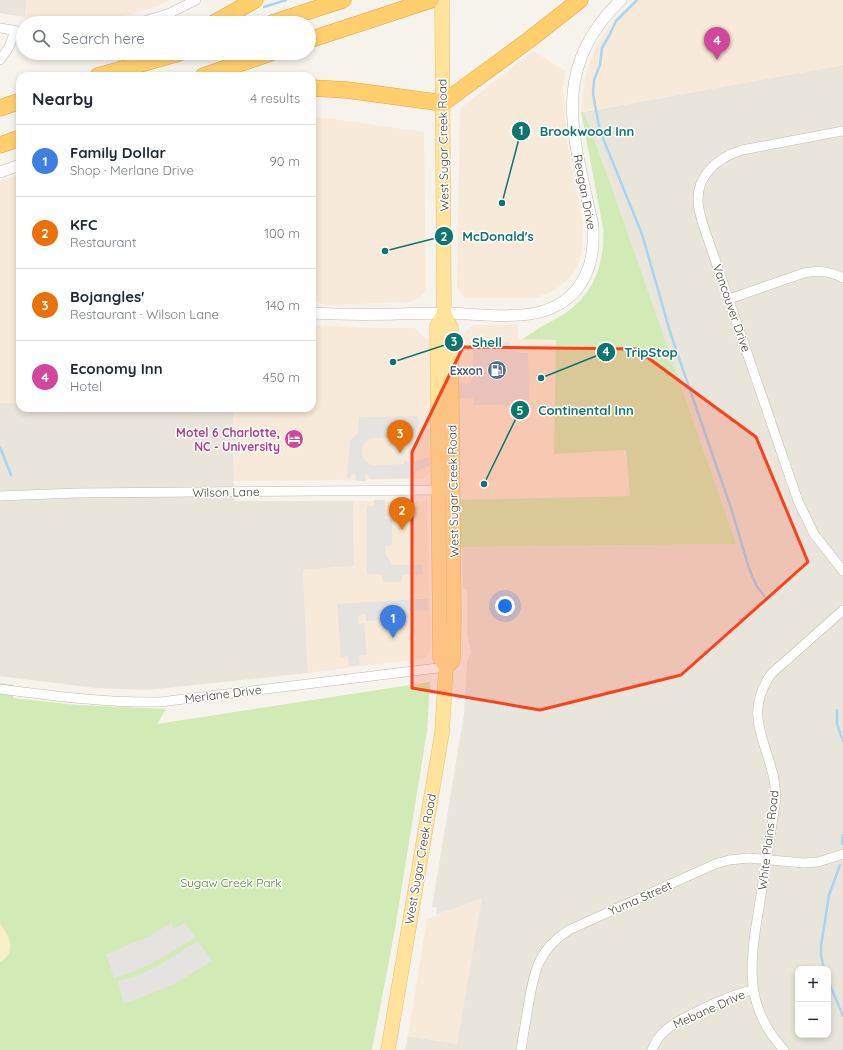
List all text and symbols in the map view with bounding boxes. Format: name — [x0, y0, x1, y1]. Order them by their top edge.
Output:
search box — [16, 16, 316, 60]
icon: search — [30, 27, 52, 49]
pin: 4 — [704, 27, 730, 60]
text: Search here — [62, 29, 145, 48]
street label: West Sugar Creek Road — [434, 79, 452, 211]
text: Nearby — [32, 88, 93, 109]
text: 4 results — [250, 90, 300, 106]
callout: Brookwood Inn — [511, 119, 642, 144]
text: 1 — [519, 123, 523, 138]
text: Brookwood Inn — [540, 123, 634, 139]
text: Family Dollar — [70, 143, 166, 162]
text: 1 — [42, 153, 48, 169]
text: 90 m — [270, 153, 300, 169]
street label: Reagan Drive — [570, 153, 600, 231]
text: Shop · Merlane Drive — [70, 162, 194, 178]
text: KFC — [70, 215, 98, 234]
callout: McDonald's — [434, 224, 541, 249]
text: 2 — [41, 225, 49, 241]
text: 100 m — [264, 225, 300, 241]
text: McDonald's — [462, 228, 534, 244]
text: 2 — [441, 229, 448, 244]
text: Restaurant — [70, 234, 136, 250]
street label: Vancouver Drive — [710, 262, 754, 354]
text: Bojangles' — [70, 287, 144, 306]
text: 3 — [42, 297, 48, 313]
text: 140 m — [265, 297, 300, 313]
text: Restaurant · Wilson Lane — [70, 306, 219, 322]
callout: Shell — [444, 330, 510, 355]
text: 3 — [451, 334, 457, 349]
text: Shell — [472, 334, 502, 350]
callout: TripStop — [596, 340, 686, 365]
text: 4 — [602, 344, 610, 359]
text: TripStop — [624, 344, 678, 360]
text: Economy Inn — [70, 359, 163, 378]
fuel station icon: Exxon — [486, 359, 508, 381]
place label: Exxon — [450, 363, 483, 378]
text: 4 — [41, 369, 49, 385]
text: 450 m — [263, 369, 300, 385]
text: Hotel — [70, 378, 102, 394]
callout: Continental Inn — [510, 398, 642, 423]
text: Continental Inn — [538, 402, 634, 418]
text: 5 — [517, 403, 524, 418]
pin: 3 — [387, 420, 413, 453]
place label: Motel 6 Charlotte, NC - University — [176, 425, 280, 454]
street label: West Sugar Creek Road — [444, 425, 462, 557]
hotel icon: Motel 6 Charlotte, NC - University — [283, 428, 305, 450]
street label: Wilson Lane — [192, 484, 260, 500]
pin: 2 — [389, 497, 415, 530]
your location — [495, 596, 515, 616]
pin: 1 — [380, 605, 406, 638]
street label: Merlane Drive — [184, 682, 262, 706]
street label: White Plains Road — [754, 789, 782, 891]
street label: West Sugar Creek Road — [401, 792, 439, 926]
park label: Sugaw Creek Park — [180, 875, 282, 890]
street label: Yuma Street — [606, 877, 674, 919]
map controls — [795, 966, 831, 1038]
button: + — [795, 966, 831, 1002]
street label: Mebane Drive — [671, 986, 747, 1032]
button: − — [795, 1002, 831, 1038]

